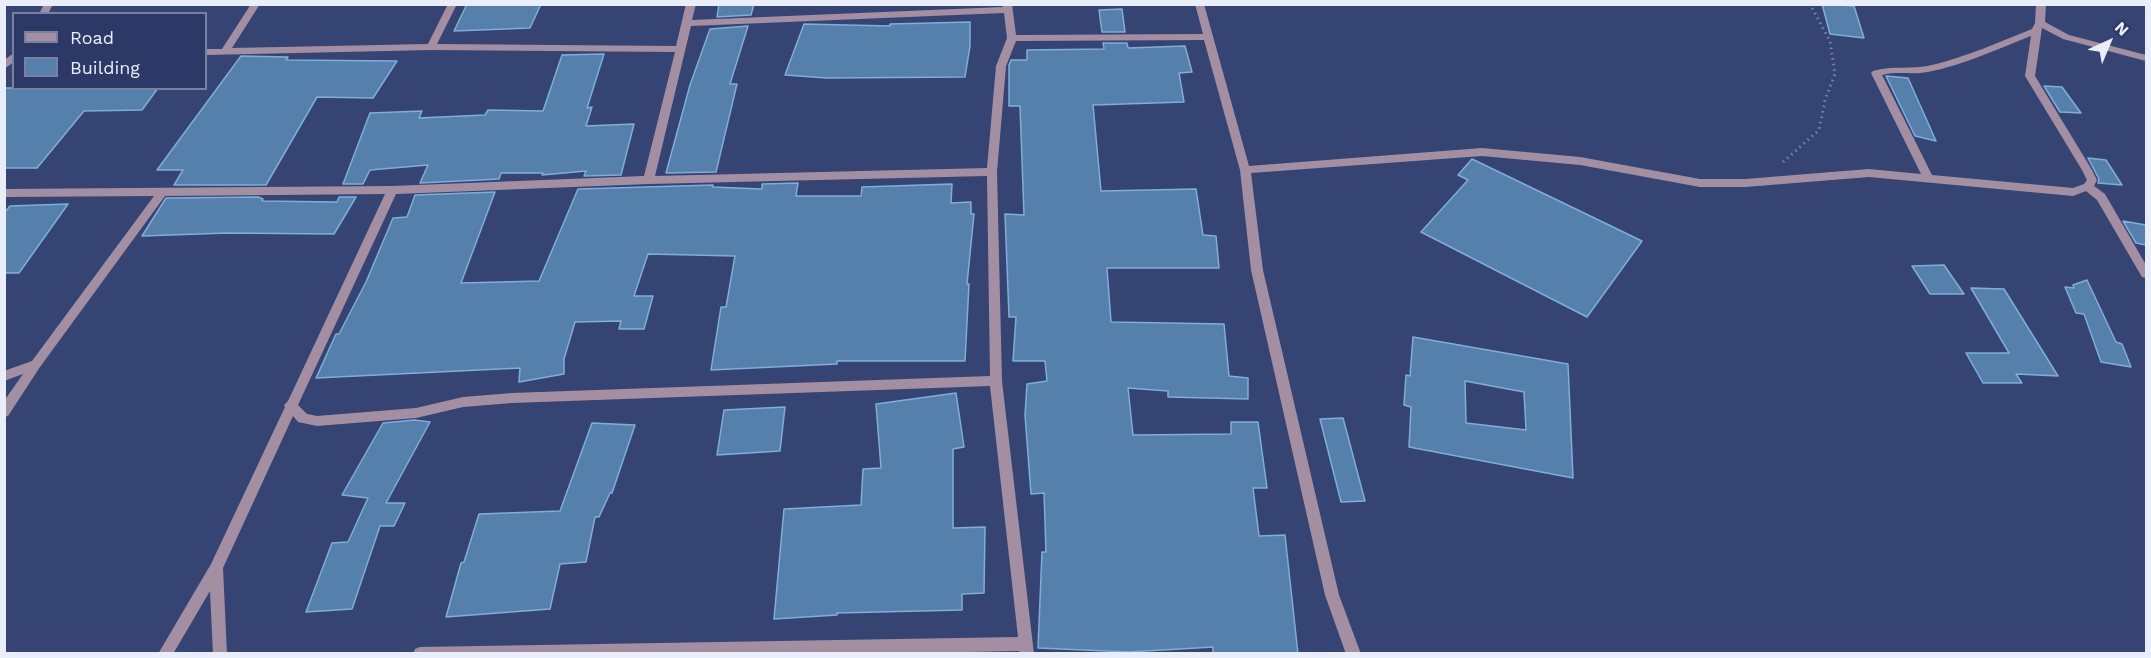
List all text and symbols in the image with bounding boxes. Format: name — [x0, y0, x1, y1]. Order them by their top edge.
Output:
legend — [12, 12, 207, 90]
north arrow — [2079, 12, 2139, 72]
text: N — [2111, 18, 2133, 40]
text: Road — [70, 27, 114, 48]
text: Building — [70, 57, 140, 78]

